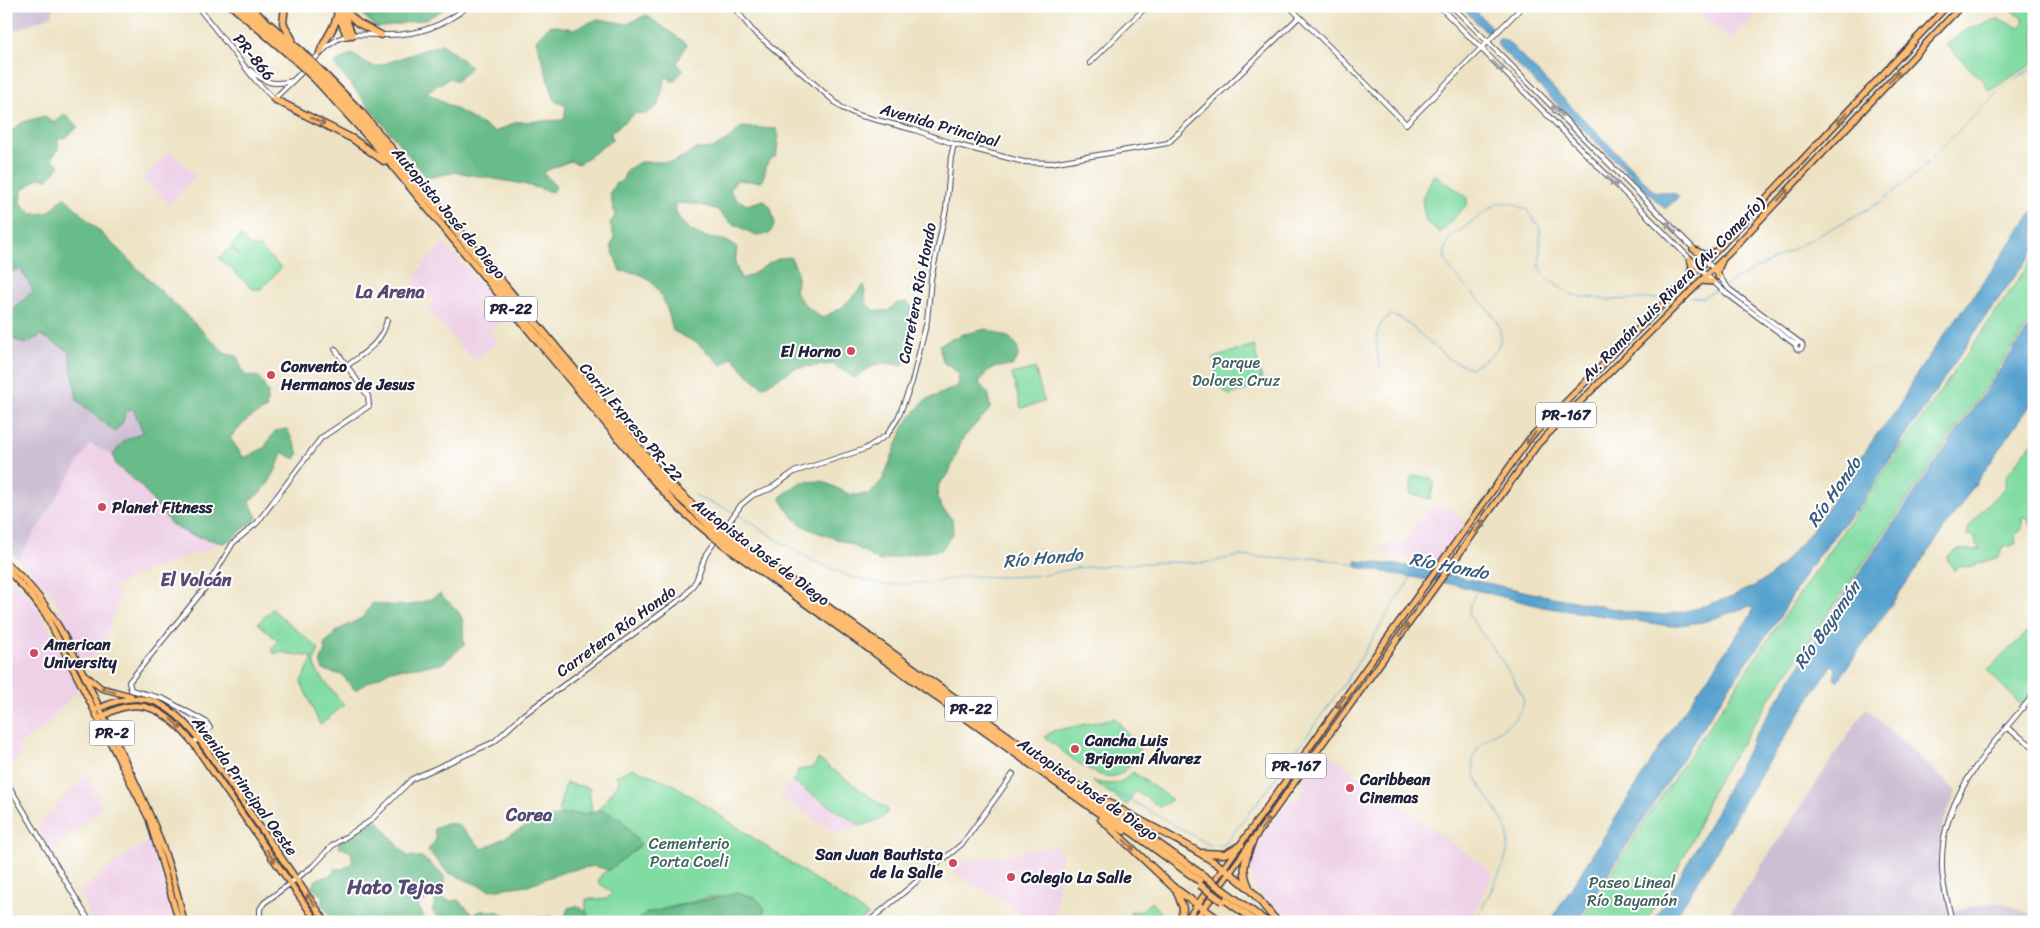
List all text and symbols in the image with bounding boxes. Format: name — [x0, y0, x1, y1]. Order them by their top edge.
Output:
street label: PR-866 — [226, 27, 282, 87]
one-way arrow — [1491, 59, 1503, 71]
one-way arrow — [1888, 71, 1900, 83]
street label: Avenida Principal — [876, 94, 1003, 156]
one-way arrow — [1551, 105, 1563, 118]
one-way arrow — [1836, 112, 1848, 125]
one-way arrow — [310, 117, 325, 127]
street label: Autopista José de Diego — [384, 139, 514, 286]
one-way arrow — [1606, 175, 1618, 187]
street label: Av. Ramón Luis Rivera (Av. Comerío) — [1573, 189, 1773, 389]
one-way arrow — [1777, 189, 1789, 202]
street label: Carretera Río Hondo — [889, 220, 945, 366]
one-way arrow — [1665, 221, 1677, 233]
district label: La Arena — [355, 276, 426, 308]
road number: PR-22 — [485, 296, 537, 322]
place label: El Horno — [781, 337, 842, 366]
marker: El Horno — [845, 345, 857, 357]
park label: Parque Dolores Cruz — [1192, 348, 1280, 395]
place label: Convento Hermanos de Jesus — [280, 352, 415, 399]
street label: Carril Expreso PR-22 — [572, 355, 690, 489]
marker: Convento Hermanos de Jesus — [265, 369, 277, 381]
road number: PR-167 — [1536, 402, 1596, 428]
one-way arrow — [1526, 431, 1536, 445]
water label: Río Hondo — [1798, 449, 1871, 534]
street label: Autopista José de Diego — [685, 490, 836, 614]
place label: Planet Fitness — [112, 493, 213, 522]
marker: Planet Fitness — [96, 501, 108, 513]
one-way arrow — [1475, 519, 1485, 533]
water label: Río Hondo — [1002, 538, 1085, 577]
water label: Río Hondo — [1407, 543, 1492, 590]
district label: El Volcán — [161, 564, 232, 596]
water label: Río Bayamón — [1785, 572, 1870, 676]
street label: Carretera Río Hondo — [550, 577, 682, 685]
one-way arrow — [1398, 624, 1409, 637]
place label: American University — [43, 630, 118, 677]
marker: American University — [28, 647, 40, 659]
one-way arrow — [100, 685, 116, 694]
one-way arrow — [1336, 695, 1346, 709]
road number: PR-22 — [945, 696, 997, 722]
street label: Avenida Principal Oeste — [184, 709, 306, 862]
one-way arrow — [170, 718, 183, 730]
road number: PR-2 — [90, 720, 134, 746]
place label: Cancha Luis Brignoni Álvarez — [1084, 726, 1202, 773]
street label: Autopista José de Diego — [1011, 729, 1165, 849]
marker: Cancha Luis Brignoni Álvarez — [1069, 743, 1081, 755]
road number: PR-167 — [1266, 754, 1326, 778]
place label: Caribbean Cinemas — [1359, 765, 1431, 812]
marker: Caribbean Cinemas — [1344, 782, 1356, 794]
district label: Corea — [505, 799, 553, 831]
one-way arrow — [1260, 817, 1270, 831]
park label: Cementerio Porta Coeli — [649, 829, 729, 876]
one-way arrow — [1122, 839, 1135, 851]
place label: San Juan Bautista de la Salle — [814, 840, 944, 887]
one-way arrow — [266, 849, 276, 863]
marker: San Juan Bautista de la Salle — [947, 857, 959, 869]
place label: Colegio La Salle — [1020, 863, 1132, 892]
district label: Hato Tejas — [346, 868, 443, 906]
park label: Paseo Lineal Río Bayamón — [1587, 868, 1677, 915]
marker: Colegio La Salle — [1005, 871, 1017, 883]
one-way arrow — [306, 893, 316, 907]

